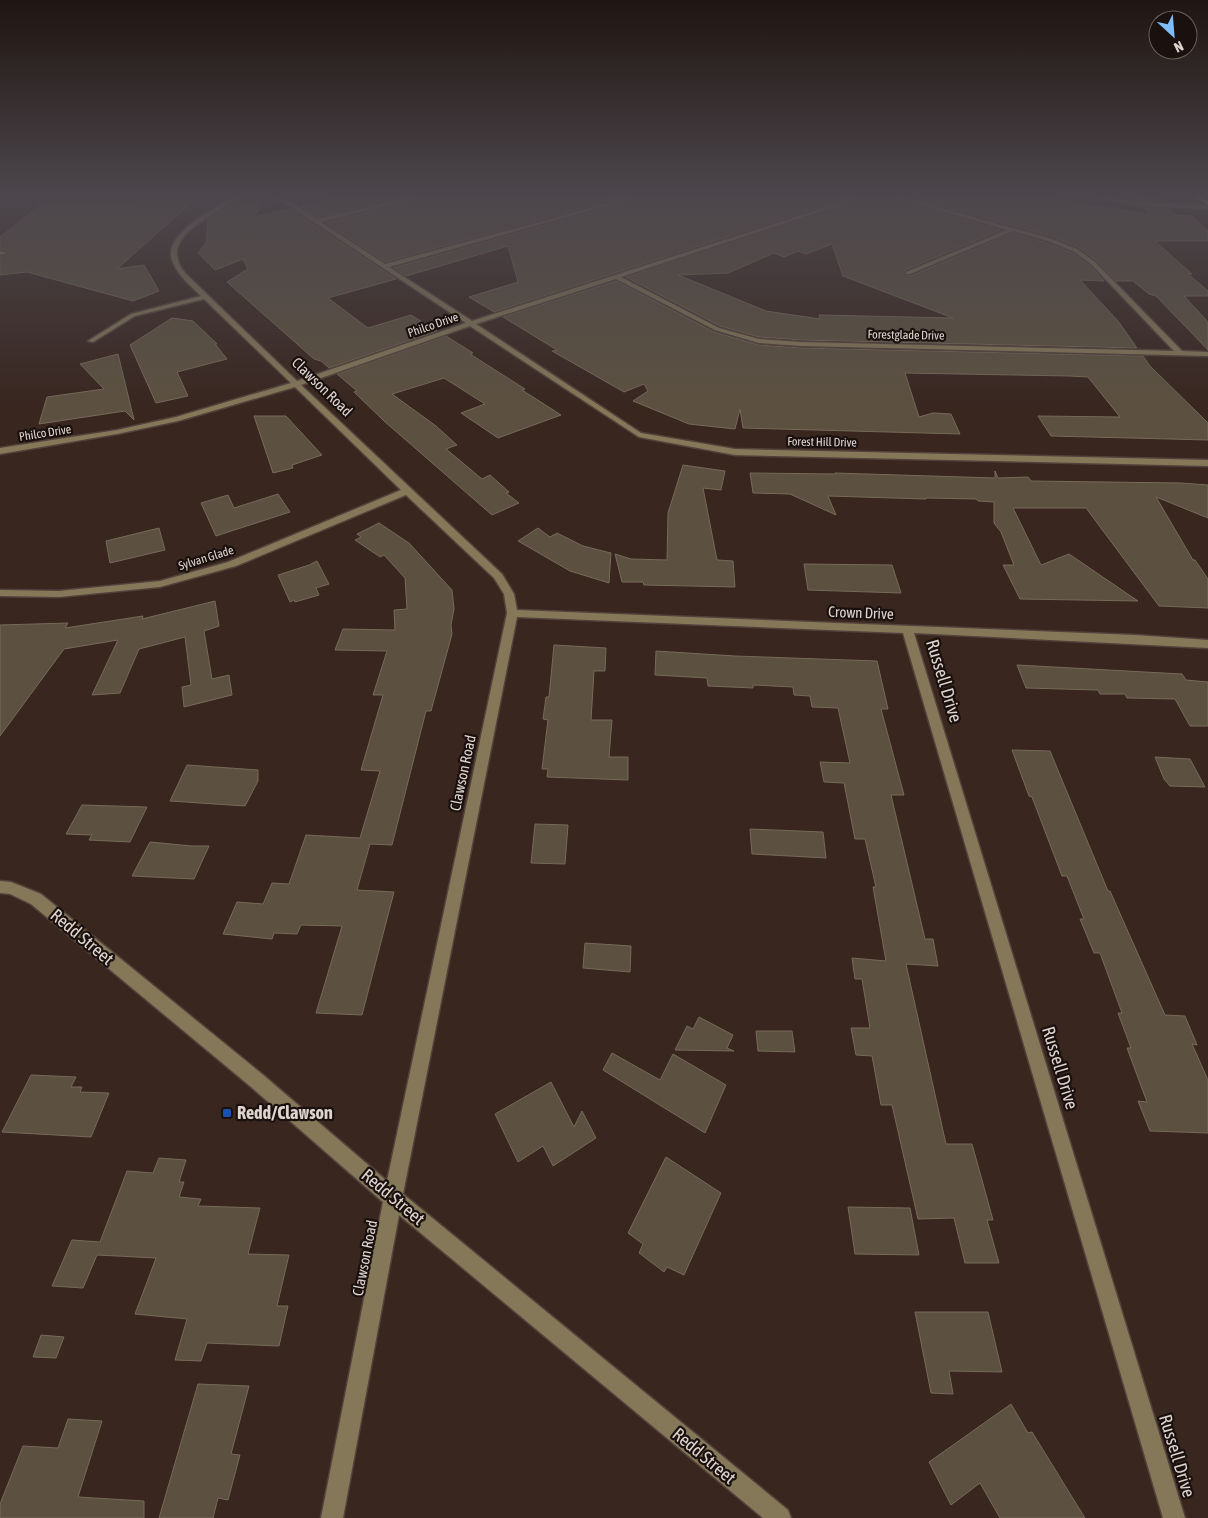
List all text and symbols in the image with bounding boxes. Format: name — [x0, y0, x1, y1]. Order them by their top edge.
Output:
north arrow — [1148, 10, 1198, 60]
text: N — [1171, 38, 1186, 56]
street label: Philco Drive — [406, 310, 460, 340]
street label: Forestglade Drive — [867, 327, 945, 343]
street label: Clawson Road — [289, 354, 356, 419]
street label: Philco Drive — [18, 422, 72, 444]
street label: Forest Hill Drive — [787, 434, 857, 450]
street label: Sylvan Glade — [177, 543, 235, 573]
street label: Crown Drive — [828, 603, 894, 622]
street label: Russell Drive — [922, 637, 967, 725]
street label: Clawson Road — [446, 733, 479, 812]
street label: Redd Street — [46, 904, 118, 969]
street label: Russell Drive — [1038, 1024, 1083, 1112]
place label: Redd/Clawson — [237, 1102, 333, 1123]
marker: Redd/Clawson — [221, 1107, 233, 1119]
street label: Redd Street — [357, 1164, 429, 1229]
street label: Clawson Road — [349, 1219, 380, 1297]
street label: Russell Drive — [1155, 1412, 1200, 1500]
street label: Redd Street — [668, 1423, 740, 1488]

